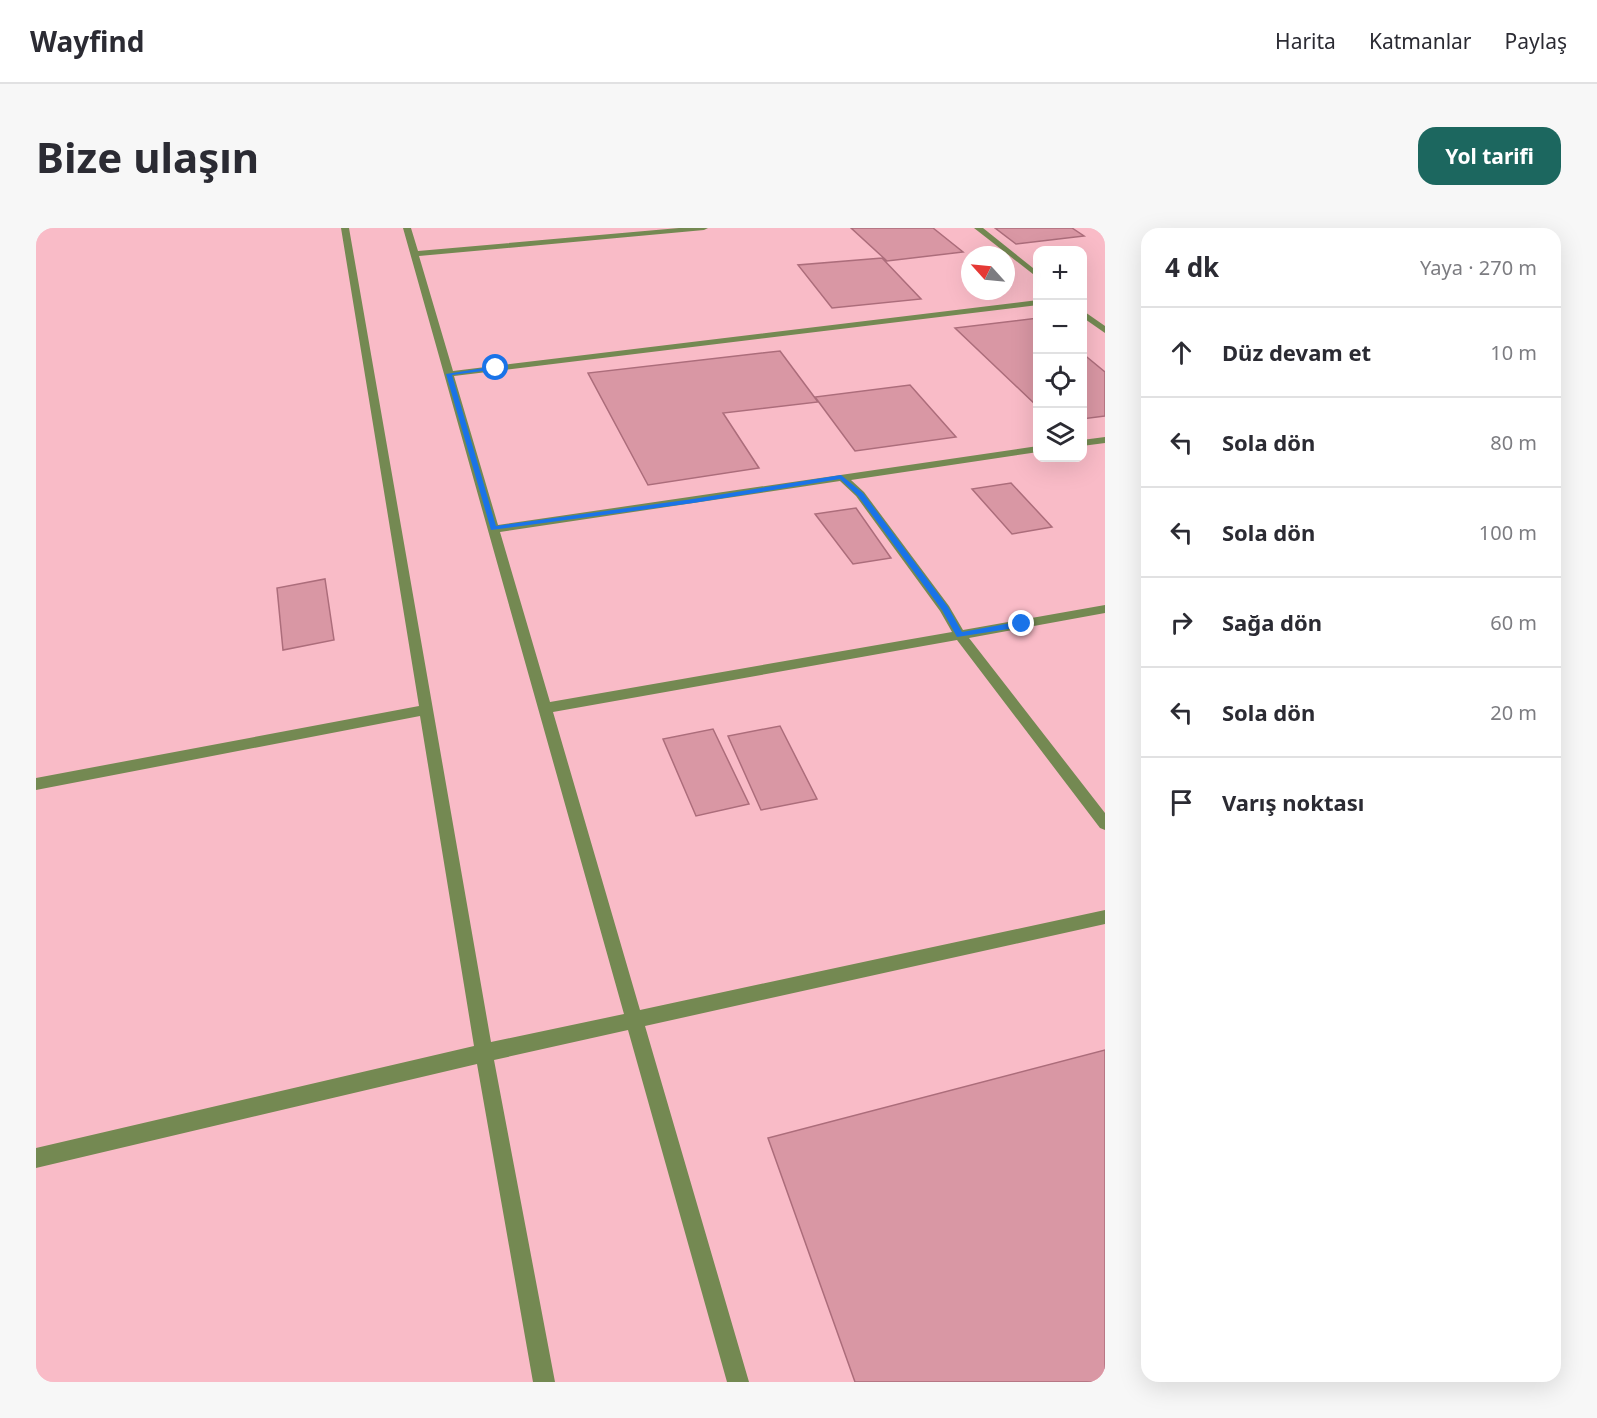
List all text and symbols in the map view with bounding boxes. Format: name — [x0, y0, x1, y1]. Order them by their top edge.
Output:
text: Wayfind — [30, 22, 144, 60]
text: Harita — [1275, 27, 1336, 55]
text: Katmanlar — [1369, 27, 1472, 55]
text: Paylaş — [1505, 27, 1567, 55]
button: Yol tarifi — [1418, 127, 1561, 185]
text: Bize ulaşın — [36, 128, 259, 185]
north arrow — [961, 246, 1015, 300]
map controls — [1033, 246, 1087, 462]
button: + — [1033, 246, 1087, 300]
text: 4 dk — [1165, 249, 1219, 285]
text: Yaya · 270 m — [1420, 254, 1537, 281]
button: − — [1033, 300, 1087, 354]
icon: ahead — [1165, 336, 1198, 369]
text: Düz devam et — [1222, 337, 1371, 367]
text: 10 m — [1490, 339, 1537, 366]
route start — [482, 354, 508, 380]
button: locate — [1033, 354, 1087, 408]
button: layers — [1033, 408, 1087, 462]
icon: left — [1165, 426, 1198, 459]
text: Sola dön — [1222, 427, 1315, 457]
text: 80 m — [1490, 429, 1537, 456]
icon: left — [1165, 516, 1198, 549]
text: Sola dön — [1222, 517, 1315, 547]
text: 100 m — [1479, 519, 1537, 546]
icon: right — [1165, 606, 1198, 639]
text: Sağa dön — [1222, 607, 1322, 637]
text: 60 m — [1490, 609, 1537, 636]
route end — [1008, 610, 1034, 636]
icon: left — [1165, 696, 1198, 729]
text: Sola dön — [1222, 697, 1315, 727]
text: 20 m — [1490, 699, 1537, 726]
icon: arrive — [1165, 786, 1198, 819]
text: Varış noktası — [1222, 787, 1364, 817]

